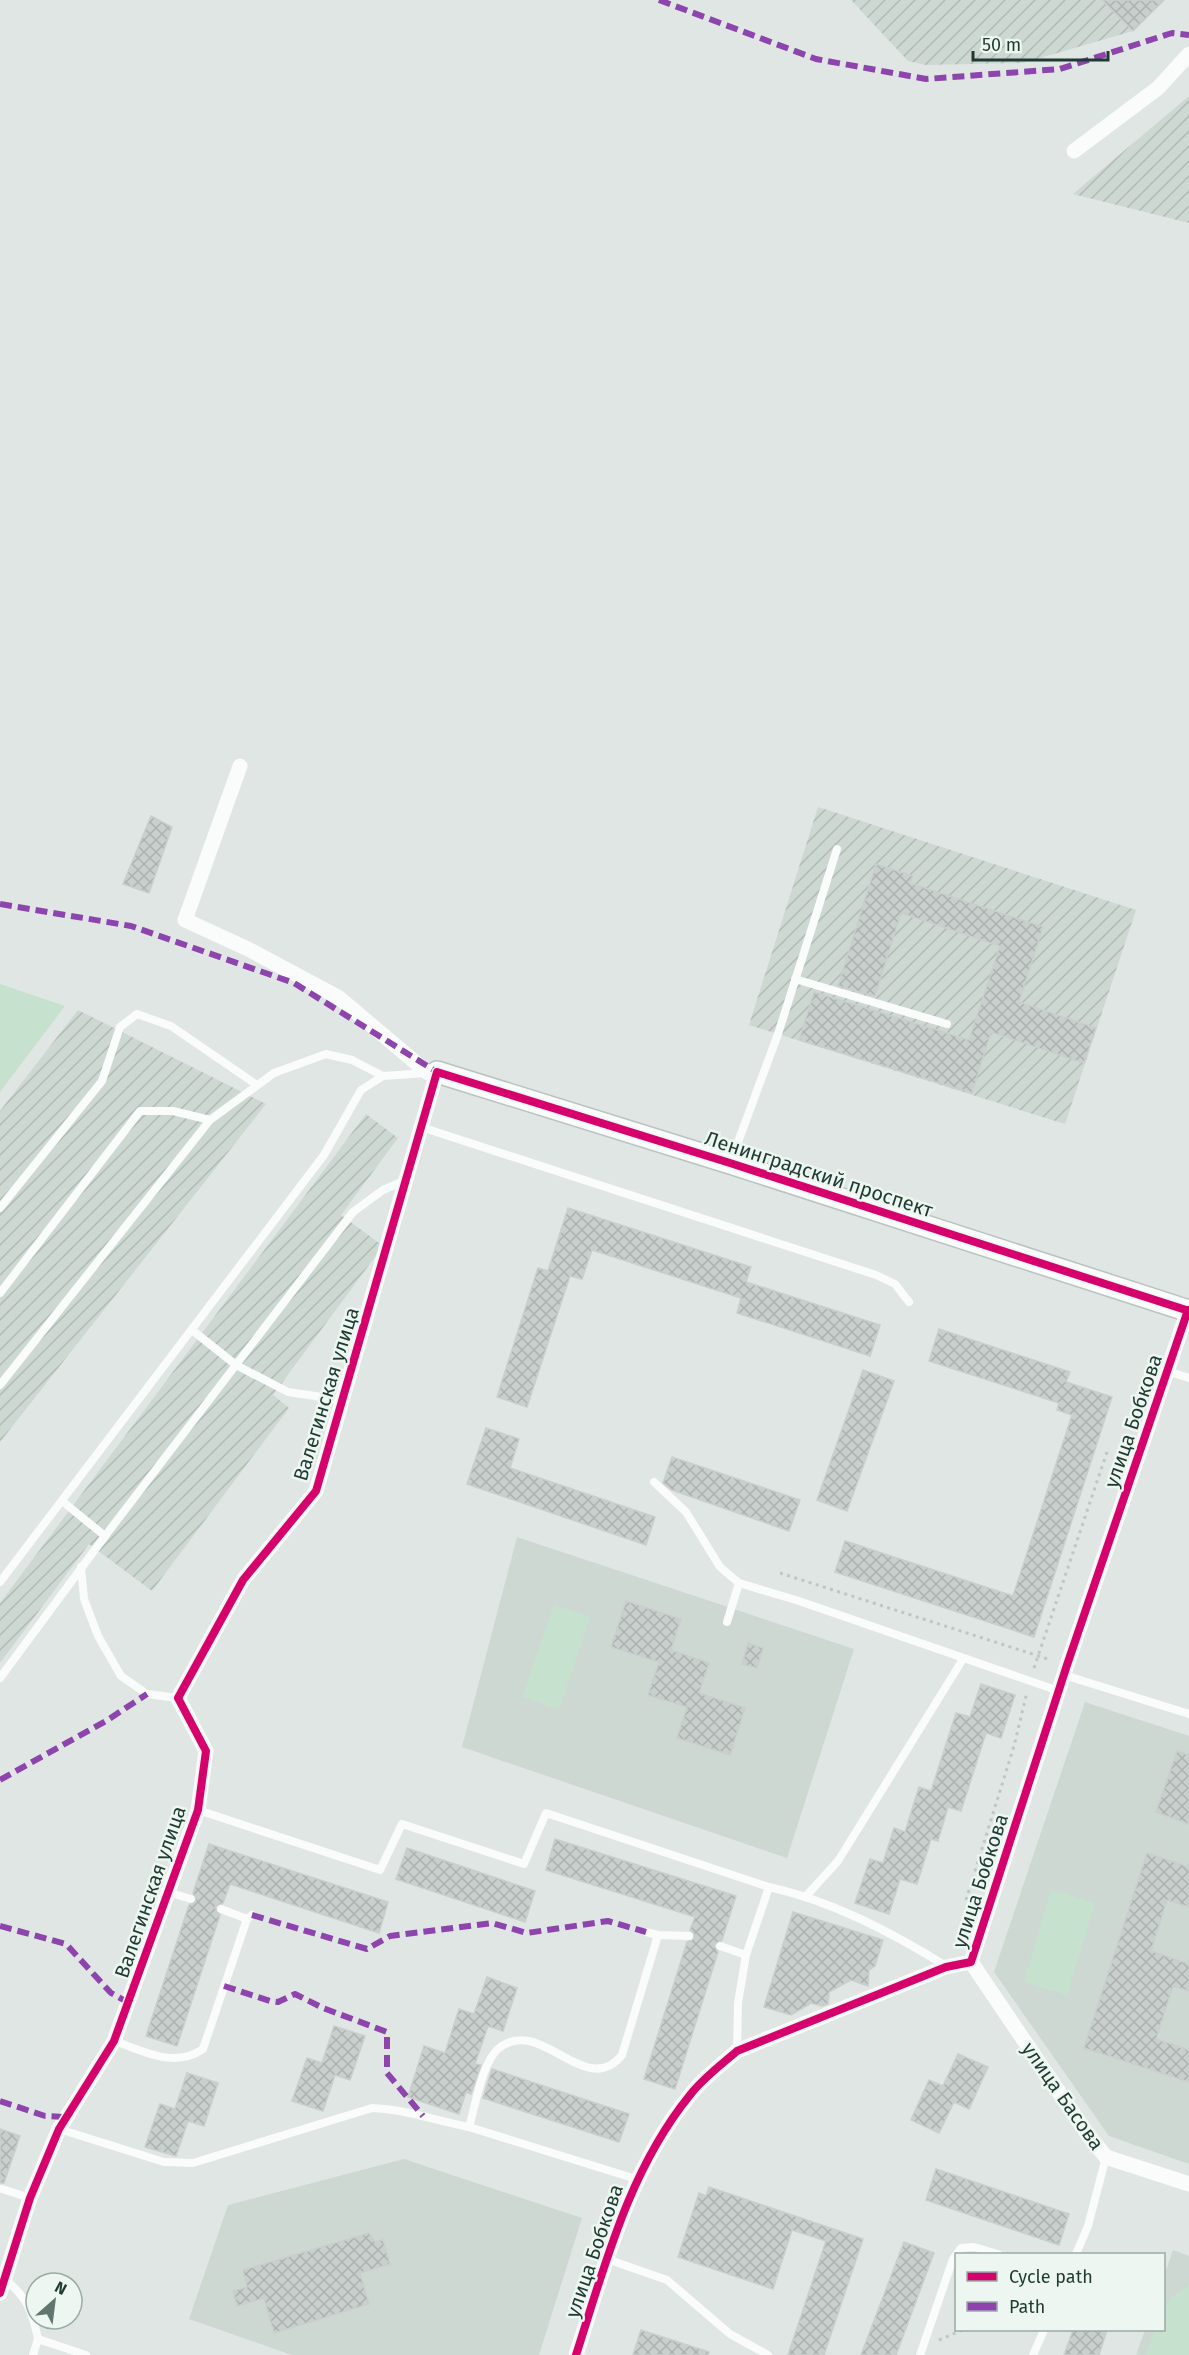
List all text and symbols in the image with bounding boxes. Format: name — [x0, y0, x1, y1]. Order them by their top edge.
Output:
scale bar — [973, 24, 1108, 62]
text: 50 m — [982, 34, 1021, 56]
street label: Ленинградский проспект — [702, 1126, 937, 1223]
street label: Валегинская улица — [288, 1304, 364, 1484]
street label: улица Бобкова — [1099, 1351, 1167, 1491]
street label: Валегинская улица — [109, 1803, 191, 1981]
street label: улица Бобкова — [947, 1811, 1013, 1951]
street label: улица Басова — [1017, 2037, 1109, 2155]
street label: улица Бобкова — [560, 2181, 628, 2321]
legend — [955, 2253, 1165, 2331]
text: Cycle path — [1009, 2266, 1093, 2288]
north arrow — [24, 2271, 84, 2331]
text: N — [52, 2277, 70, 2299]
text: Path — [1009, 2296, 1045, 2318]

